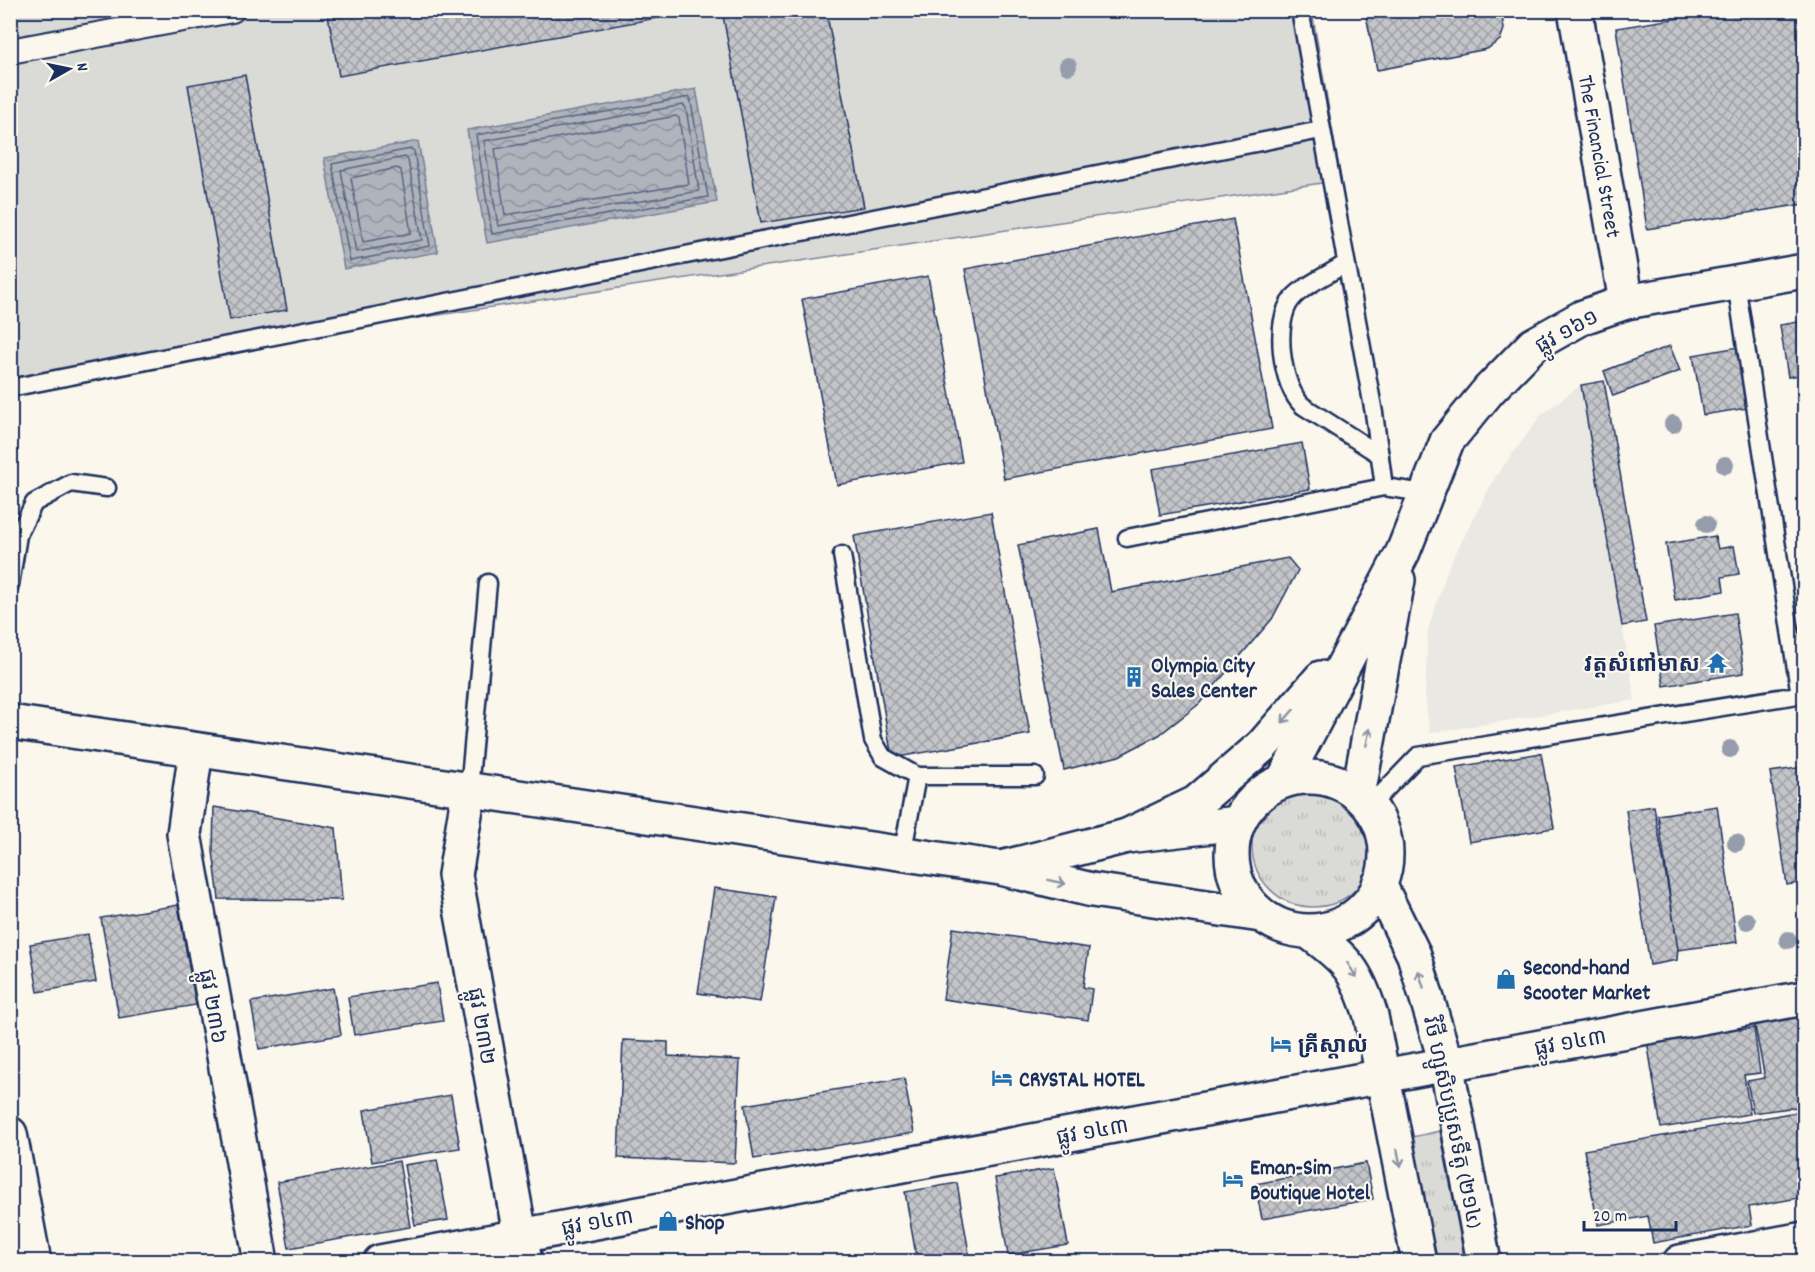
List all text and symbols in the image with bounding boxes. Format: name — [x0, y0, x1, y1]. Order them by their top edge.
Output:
north arrow — [39, 39, 99, 99]
text: N — [69, 61, 93, 73]
street label: The Financial Street — [1568, 73, 1627, 241]
street label: ផ្លូវ ១៦១ — [1530, 303, 1606, 364]
place label: វត្តសំពៅមាស — [1584, 651, 1700, 682]
temple icon: វត្តសំពៅមាស — [1705, 651, 1729, 675]
place label: Olympia City Sales Center — [1151, 652, 1258, 708]
building icon: Olympia City Sales Center — [1122, 665, 1146, 689]
one-way arrow — [1281, 708, 1295, 723]
one-way arrow — [1363, 728, 1374, 747]
one-way arrow — [1047, 876, 1066, 888]
place label: Second-hand Scooter Market — [1523, 954, 1651, 1010]
one-way arrow — [1346, 962, 1359, 979]
street label: ផ្លូវ ២៣៦ — [187, 967, 232, 1047]
shop icon: Second-hand Scooter Market — [1494, 967, 1518, 991]
one-way arrow — [1415, 970, 1426, 989]
street label: ផ្លូវ ២៣២ — [456, 985, 502, 1068]
street label: វិថី ហ្សូសិបប្រូសទីតូ (២១៤) — [1412, 1013, 1489, 1232]
street label: ផ្លូវ ១៤៣ — [1532, 1023, 1610, 1068]
hotel icon: គ្រីស្តាល់ — [1269, 1032, 1293, 1056]
place label: គ្រីស្តាល់ — [1298, 1032, 1368, 1063]
hotel icon: CRYSTAL HOTEL — [990, 1066, 1014, 1090]
place label: CRYSTAL HOTEL — [1019, 1066, 1146, 1097]
street label: ផ្លូវ ១៤៣ — [1054, 1112, 1132, 1157]
one-way arrow — [1394, 1148, 1405, 1168]
place label: Eman-Sim Boutique Hotel — [1250, 1154, 1371, 1210]
hotel icon: Eman-Sim Boutique Hotel — [1221, 1167, 1245, 1191]
scale bar — [1584, 1194, 1676, 1232]
street label: ផ្លូវ ១៤៣ — [559, 1203, 637, 1248]
text: 20 m — [1593, 1205, 1627, 1230]
shop icon: Shop — [656, 1209, 680, 1233]
place label: Shop — [685, 1209, 725, 1240]

